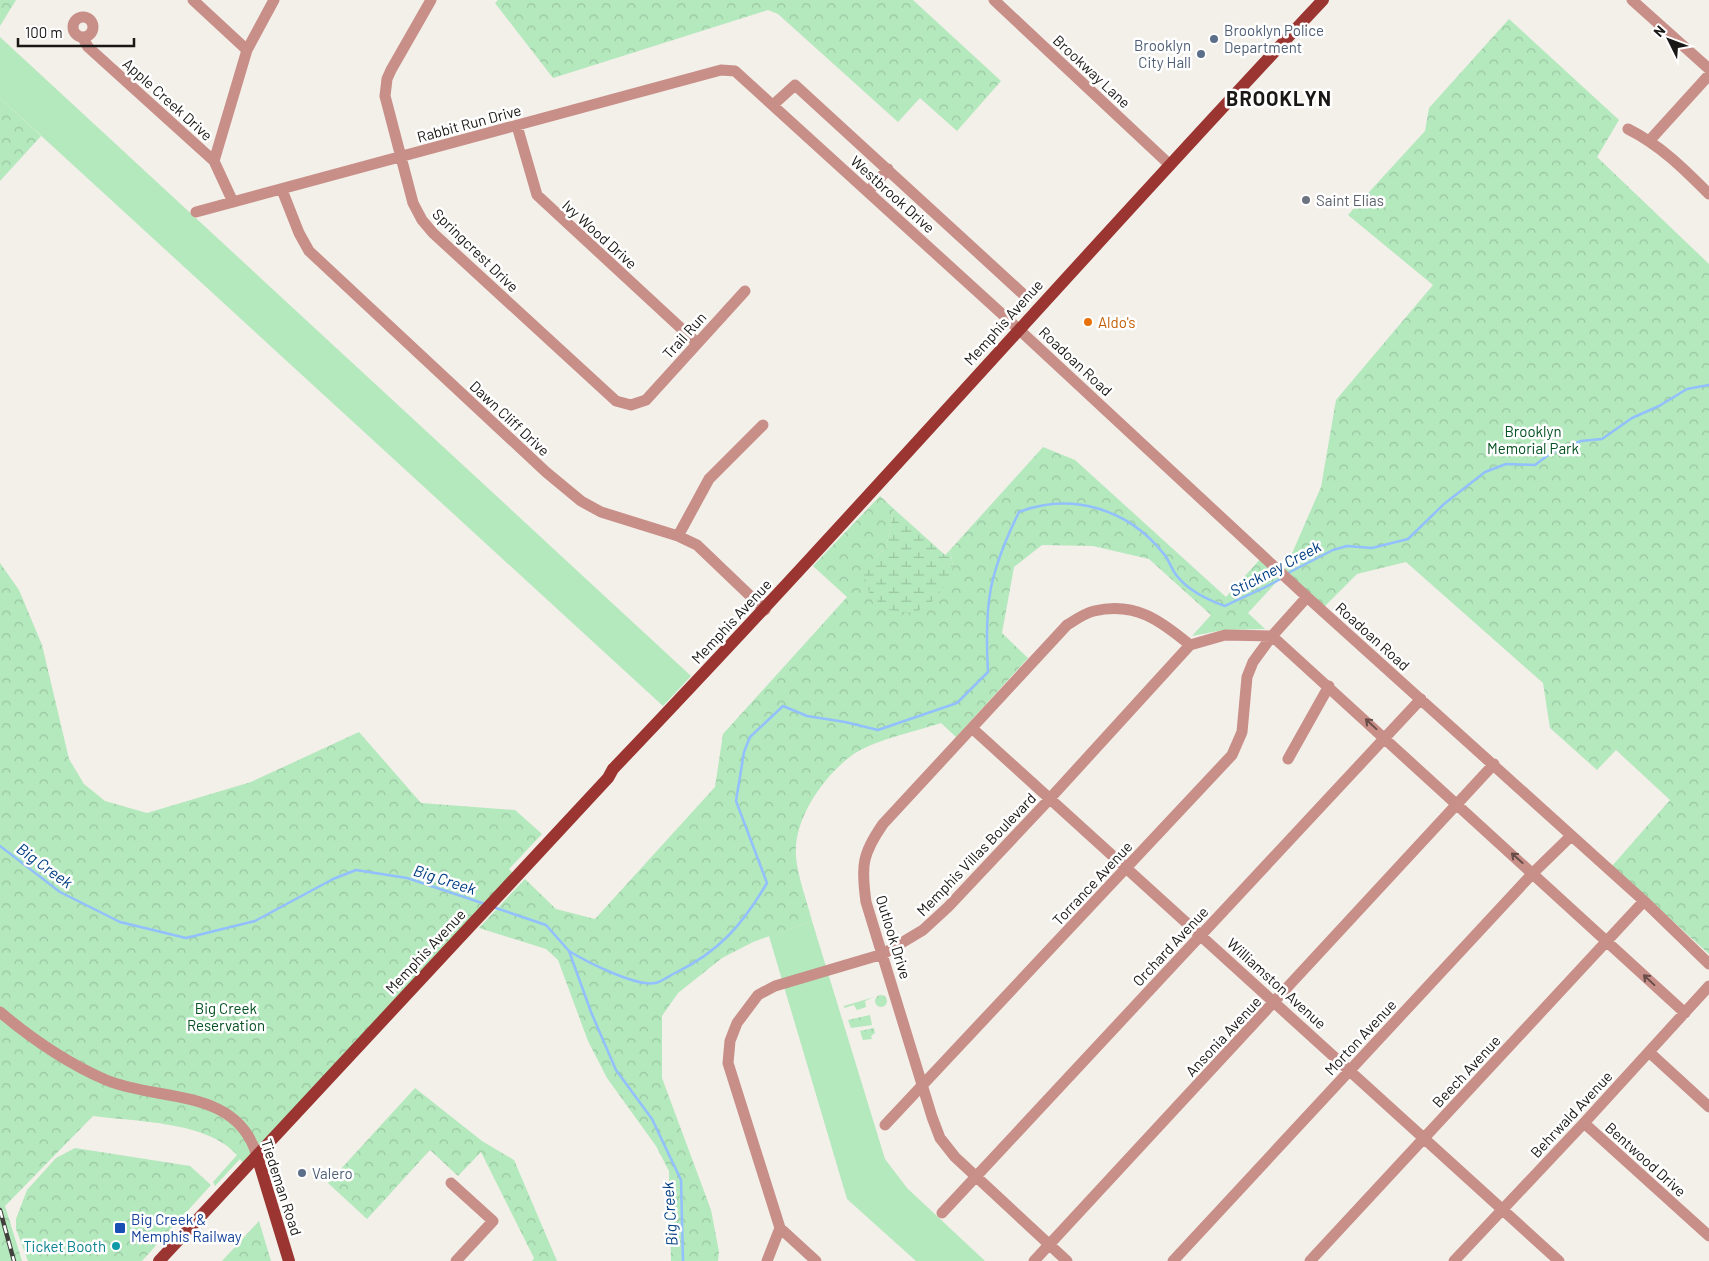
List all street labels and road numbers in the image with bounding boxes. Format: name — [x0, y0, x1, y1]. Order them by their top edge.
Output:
street label: Brookway Lane — [1050, 31, 1134, 111]
street label: Apple Creek Drive — [119, 54, 217, 144]
street label: Rabbit Run Drive — [415, 100, 523, 146]
street label: Westbrook Drive — [847, 152, 939, 236]
street label: Ivy Wood Drive — [559, 196, 641, 272]
street label: Springcrest Drive — [429, 204, 523, 296]
street label: Memphis Avenue — [960, 275, 1046, 369]
street label: Trail Run — [658, 308, 710, 362]
street label: Roadoan Road — [1036, 323, 1116, 399]
street label: Dawn Cliff Drive — [467, 377, 553, 459]
street label: Memphis Avenue — [687, 575, 775, 667]
street label: Roadoan Road — [1332, 598, 1414, 674]
street label: Memphis Villas Boulevard — [913, 789, 1039, 919]
street label: Torrance Avenue — [1048, 837, 1136, 929]
street label: Outlook Drive — [873, 893, 915, 981]
street label: Orchard Avenue — [1128, 902, 1212, 990]
street label: Memphis Avenue — [381, 905, 469, 997]
street label: Williamston Avenue — [1224, 934, 1330, 1032]
street label: Ansonia Avenue — [1181, 992, 1265, 1080]
street label: Morton Avenue — [1320, 995, 1400, 1079]
street label: Beech Avenue — [1428, 1031, 1504, 1111]
street label: Behrwald Avenue — [1526, 1067, 1616, 1161]
street label: Bentwood Drive — [1602, 1118, 1690, 1200]
street label: Tiedeman Road — [258, 1136, 306, 1238]

